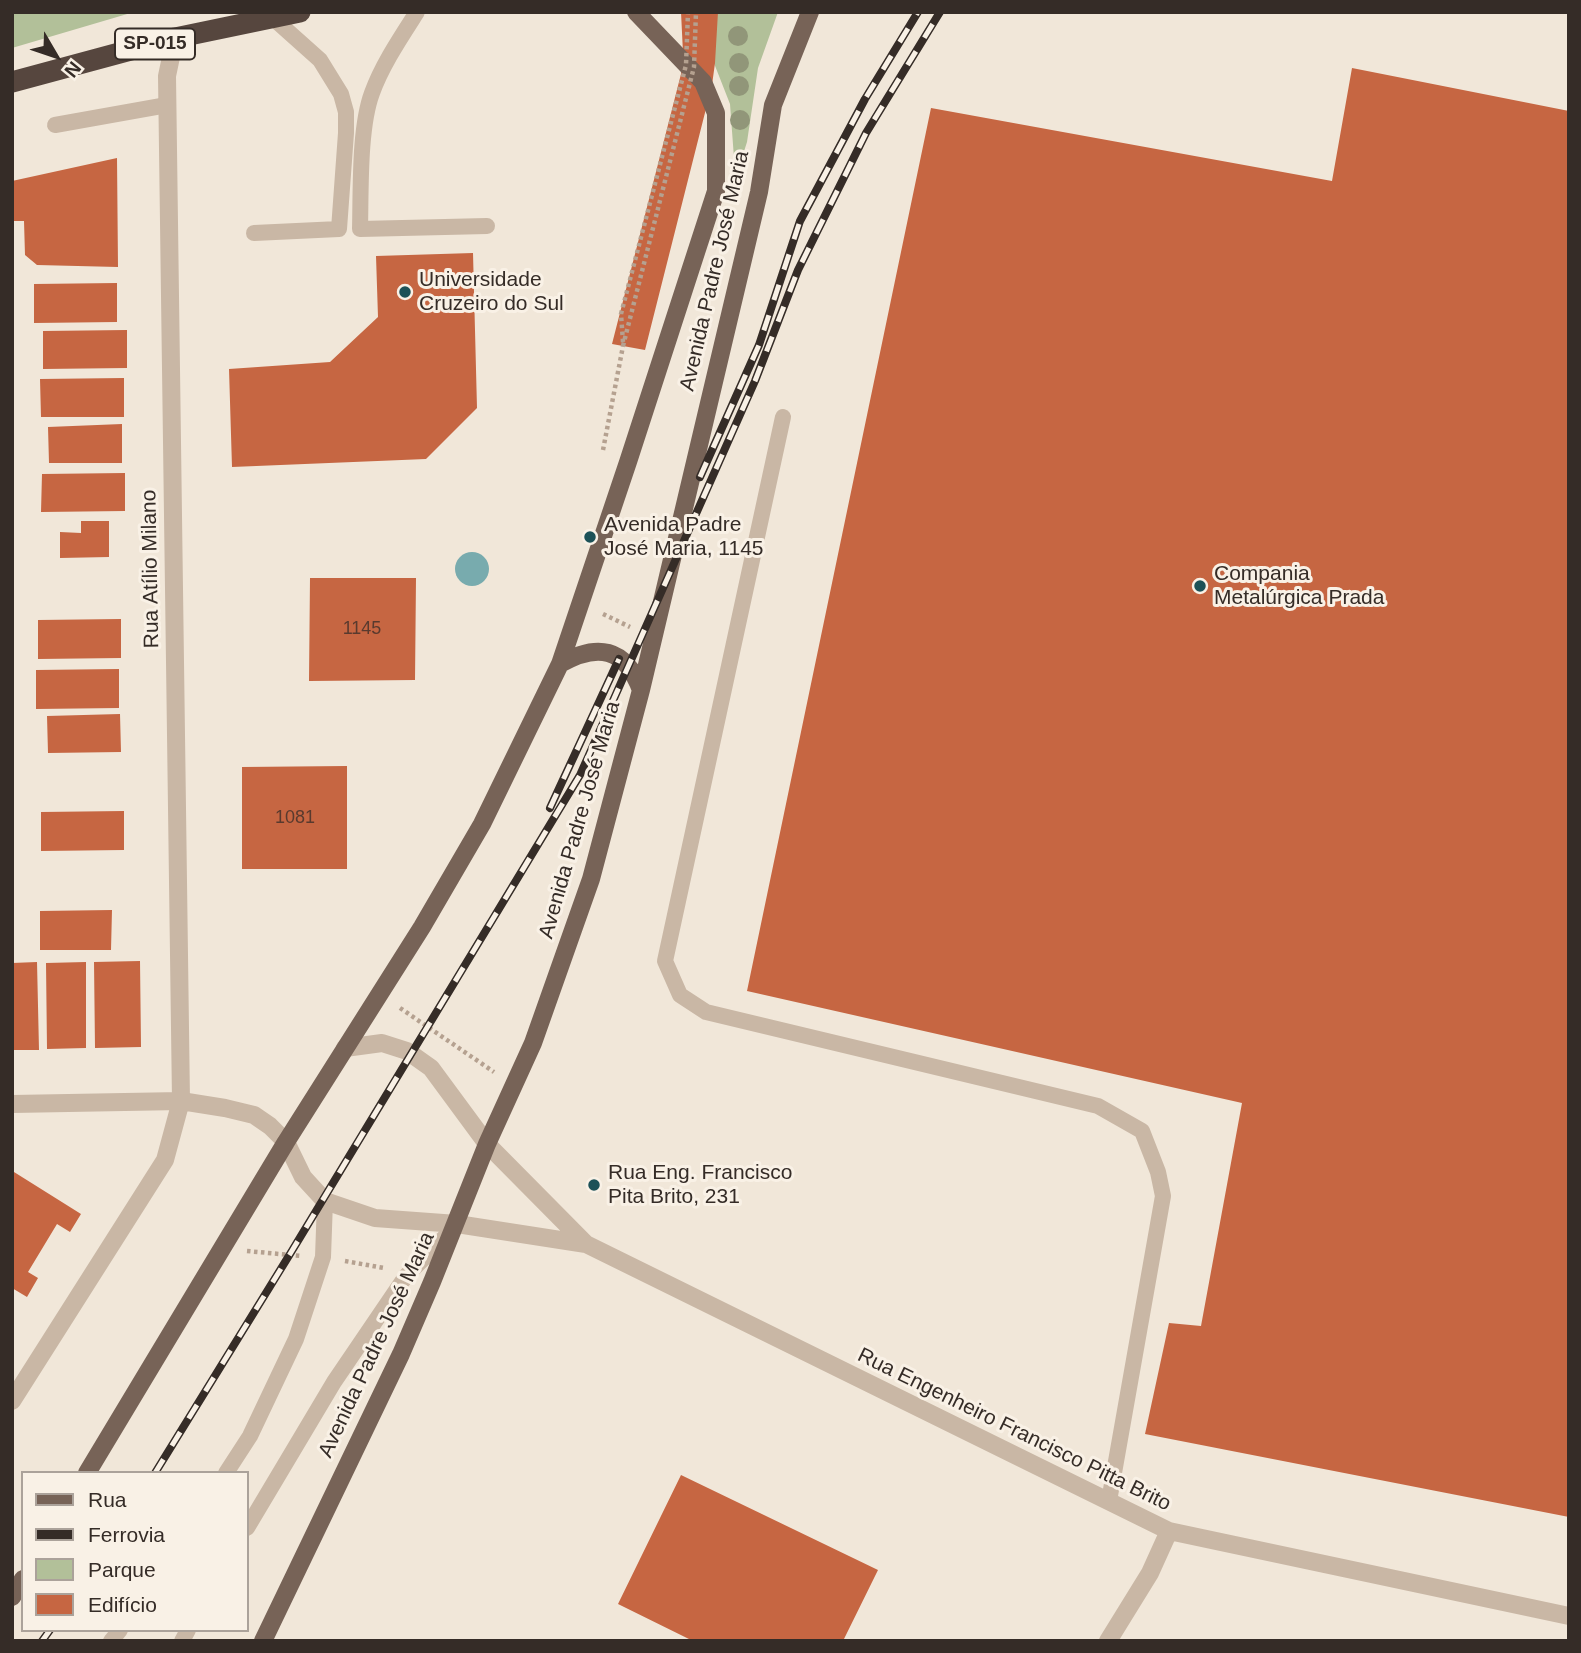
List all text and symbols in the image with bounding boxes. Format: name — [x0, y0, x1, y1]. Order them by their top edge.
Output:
north arrow — [21, 21, 91, 91]
road number: SP-015 — [115, 28, 195, 60]
text: N — [60, 58, 85, 81]
street label: Avenida Padre José Maria — [675, 148, 755, 394]
place label: Universidade Cruzeiro do Sul — [419, 267, 564, 317]
marker: Universidade Cruzeiro do Sul — [397, 284, 413, 300]
street label: Rua Atílio Milano — [137, 489, 165, 649]
place label: Avenida Padre José Maria, 1145 — [604, 512, 764, 562]
marker: Avenida Padre José Maria, 1145 — [582, 529, 598, 545]
place label: Compania Metalúrgica Prada — [1214, 561, 1384, 611]
marker: Compania Metalúrgica Prada — [1192, 578, 1208, 594]
house number: 1145 — [343, 618, 381, 640]
street label: Avenida Padre José Maria — [534, 698, 626, 942]
house number: 1081 — [275, 807, 315, 829]
place label: Rua Eng. Francisco Pita Brito, 231 — [608, 1160, 792, 1210]
marker: Rua Eng. Francisco Pita Brito, 231 — [586, 1177, 602, 1193]
street label: Avenida Padre José Maria — [314, 1228, 440, 1462]
street label: Rua Engenheiro Francisco Pitta Brito — [853, 1343, 1175, 1517]
legend — [21, 1471, 248, 1632]
text: Rua — [88, 1488, 127, 1511]
text: Ferrovia — [88, 1523, 165, 1546]
text: Parque — [88, 1558, 156, 1581]
text: Edifício — [88, 1593, 157, 1616]

